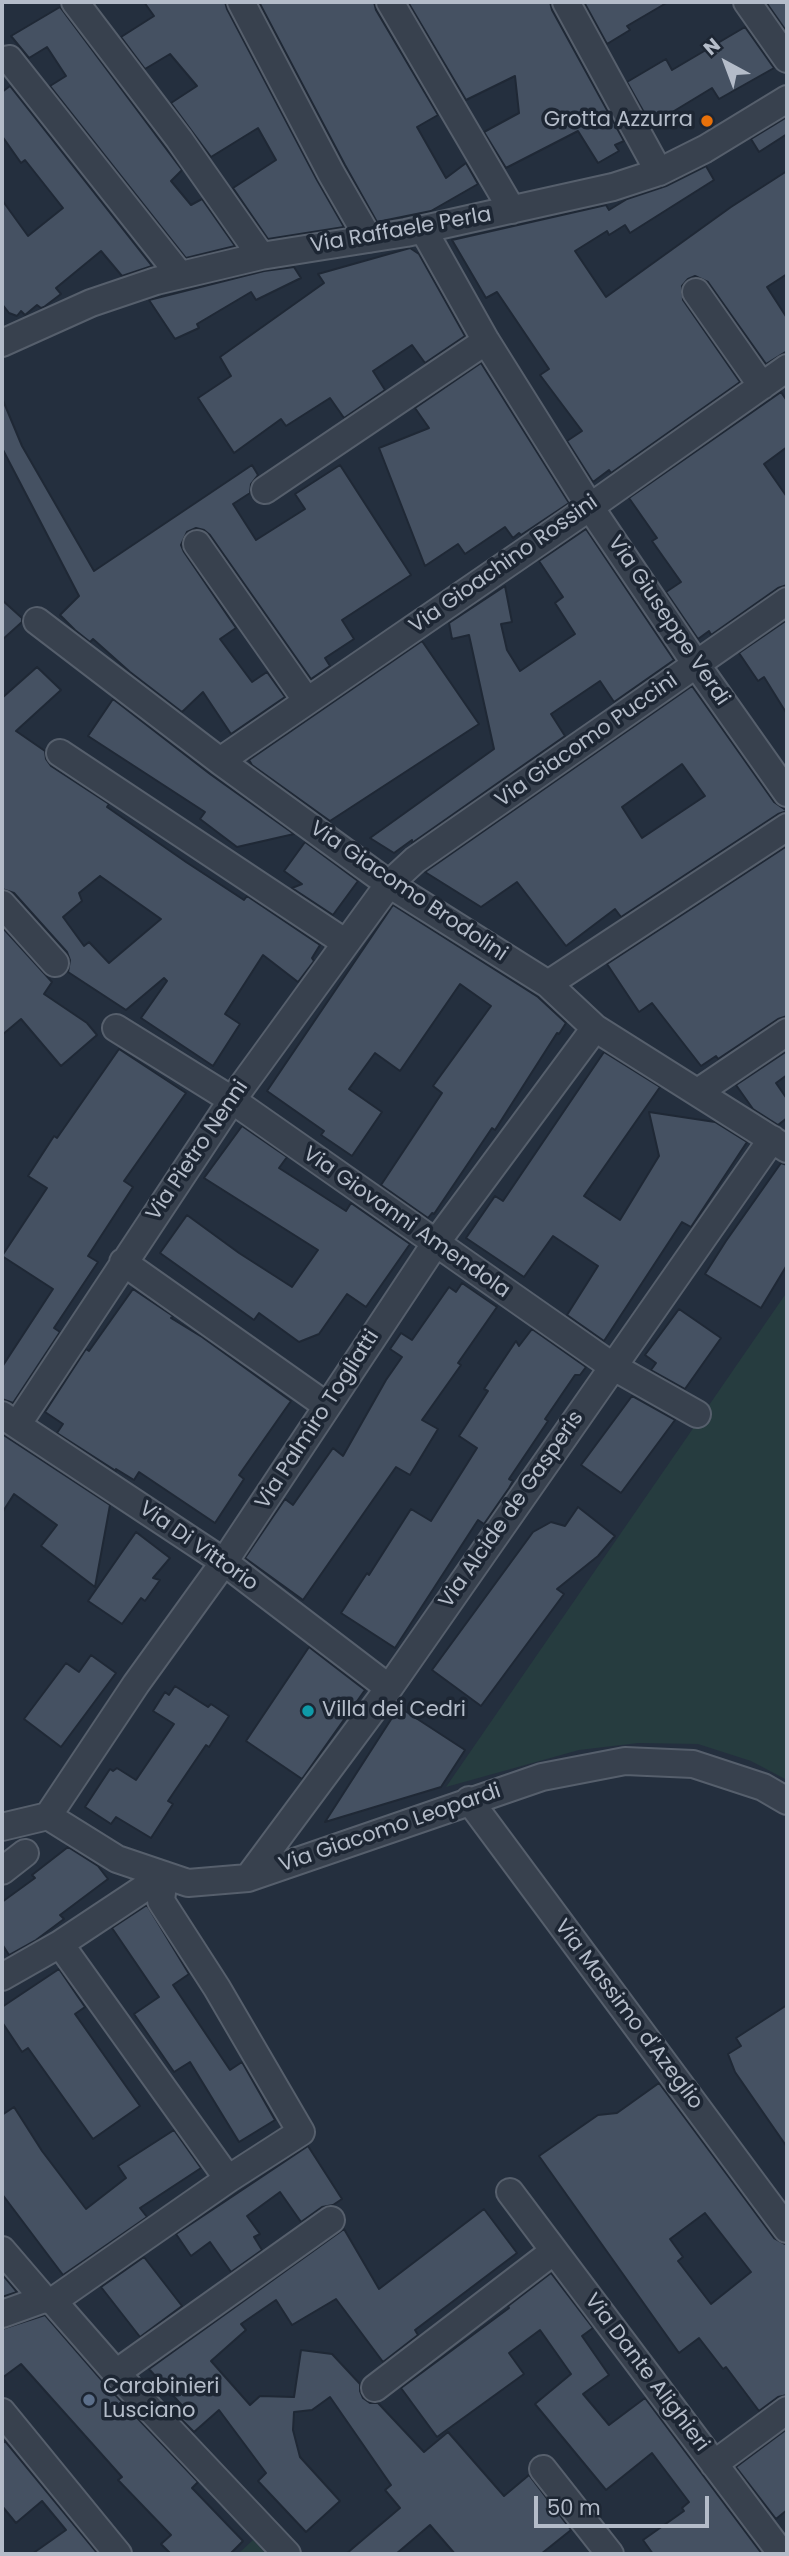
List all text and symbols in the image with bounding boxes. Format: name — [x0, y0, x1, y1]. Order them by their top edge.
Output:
north arrow — [691, 28, 761, 98]
text: N — [698, 32, 726, 62]
place label: Grotta Azzurra — [544, 108, 693, 134]
marker: Grotta Azzurra — [699, 113, 715, 129]
street label: Via Raffaele Perla — [309, 203, 493, 259]
street label: Via Gioachino Rossini — [405, 490, 603, 640]
street label: Via Giuseppe Verdi — [602, 531, 734, 711]
street label: Via Giacomo Puccini — [491, 669, 683, 813]
street label: Via Giacomo Brodolini — [305, 817, 511, 967]
street label: Via Pietro Nenni — [142, 1076, 254, 1226]
street label: Via Giovanni Amendola — [298, 1142, 514, 1304]
street label: Via Palmiro Togliatti — [251, 1326, 385, 1514]
street label: Via Alcide de Gasperis — [434, 1407, 590, 1613]
street label: Via Di Vittorio — [134, 1497, 262, 1597]
place label: Villa dei Cedri — [322, 1698, 466, 1724]
marker: Villa dei Cedri — [300, 1703, 316, 1719]
street label: Via Giacomo Leopardi — [276, 1779, 504, 1879]
street label: Via Massimo d'Azeglio — [548, 1915, 708, 2115]
street label: Via Dante Alighieri — [578, 2289, 714, 2457]
place label: Carabinieri Lusciano — [103, 2375, 219, 2425]
marker: Carabinieri Lusciano — [81, 2392, 97, 2408]
scale bar — [537, 2482, 712, 2526]
text: 50 m — [547, 2493, 601, 2522]

